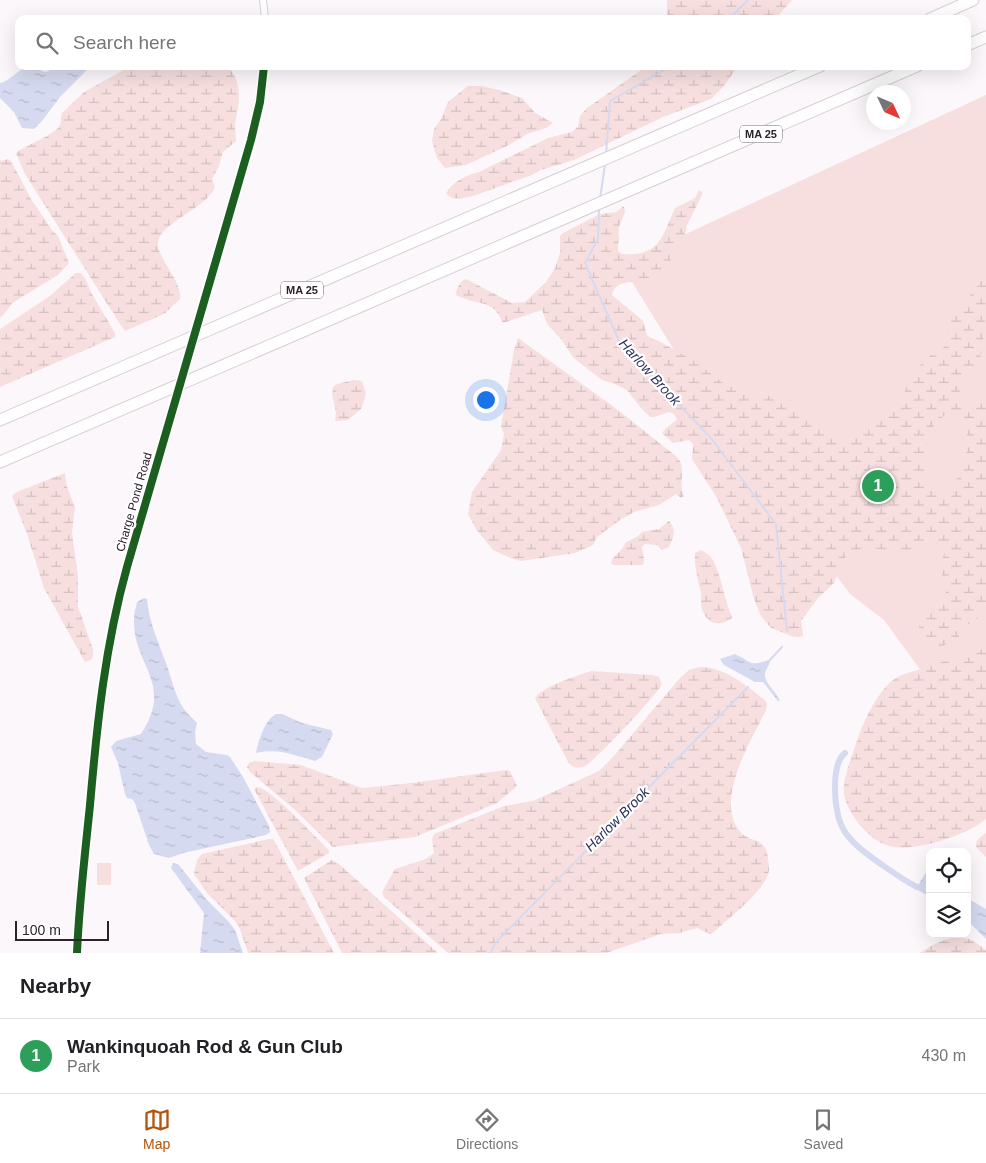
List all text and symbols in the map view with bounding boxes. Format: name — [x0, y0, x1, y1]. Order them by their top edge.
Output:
search box — [15, 15, 971, 70]
icon: search — [33, 29, 61, 57]
text: Search here — [73, 32, 177, 53]
north arrow — [866, 85, 911, 130]
road number: MA 25 — [740, 126, 782, 142]
road number: MA 25 — [281, 282, 323, 298]
water label: Harlow Brook — [616, 335, 685, 409]
your location — [473, 387, 499, 413]
street label: Charge Pond Road — [113, 451, 155, 553]
pin: 1 — [862, 467, 894, 505]
water label: Harlow Brook — [582, 783, 653, 854]
map controls — [926, 848, 971, 938]
button: locate — [926, 848, 971, 893]
button: layers — [926, 893, 971, 938]
scale bar — [15, 918, 109, 941]
text: 100 m — [22, 922, 61, 938]
text: Nearby — [20, 974, 91, 997]
text: Wankinquoah Rod & Gun Club — [67, 1036, 343, 1057]
text: 1 — [32, 1047, 40, 1064]
text: 430 m — [922, 1047, 966, 1064]
text: Park — [67, 1058, 100, 1075]
tab: Map — [143, 1106, 171, 1152]
tab: Directions — [456, 1106, 518, 1152]
tab: Saved — [804, 1106, 843, 1152]

